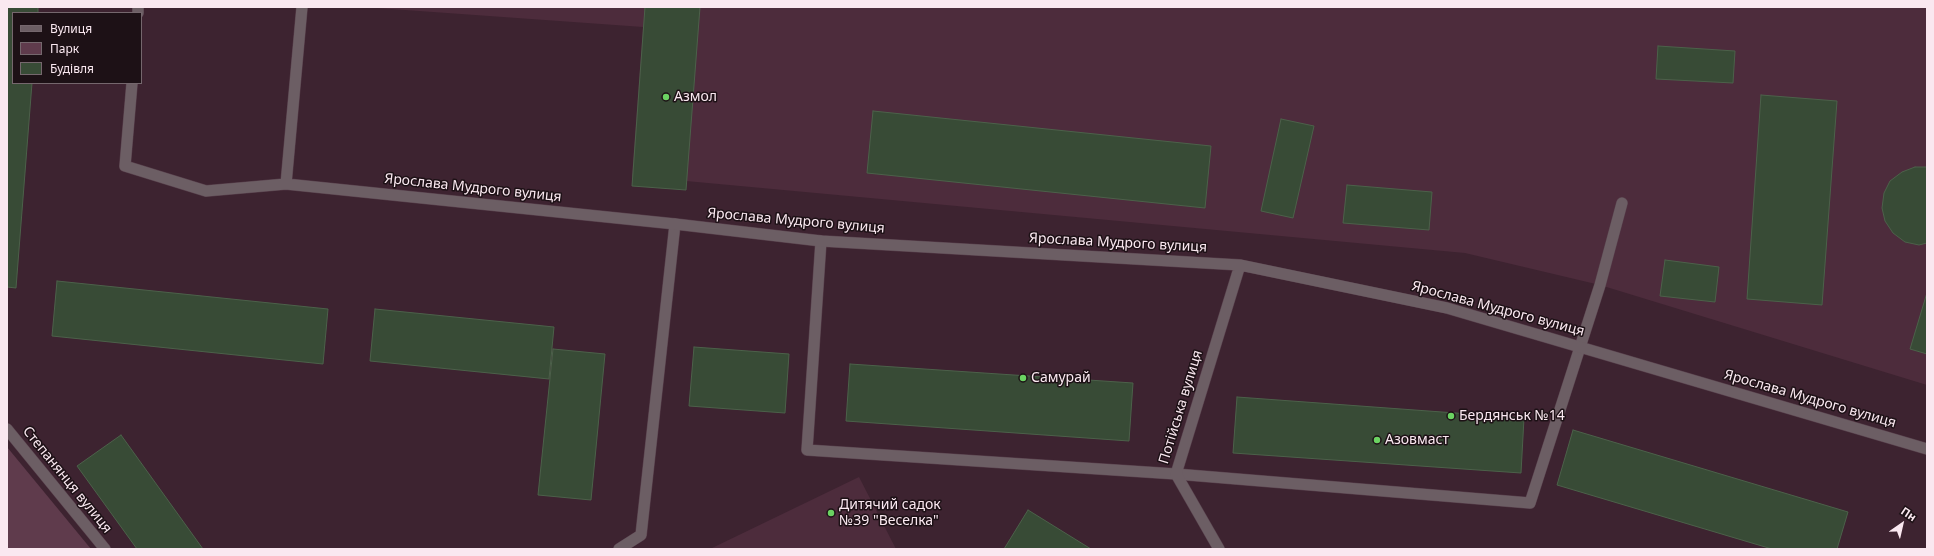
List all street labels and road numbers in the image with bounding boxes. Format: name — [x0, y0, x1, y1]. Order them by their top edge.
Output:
street label: Ярослава Мудрого вулиця — [384, 170, 562, 206]
street label: Ярослава Мудрого вулиця — [707, 205, 885, 237]
street label: Ярослава Мудрого вулиця — [1029, 230, 1207, 256]
street label: Ярослава Мудрого вулиця — [1410, 278, 1586, 340]
street label: Потійська вулиця — [1156, 348, 1206, 466]
street label: Ярослава Мудрого вулиця — [1722, 366, 1898, 432]
street label: Степанянця вулиця — [19, 423, 115, 537]

